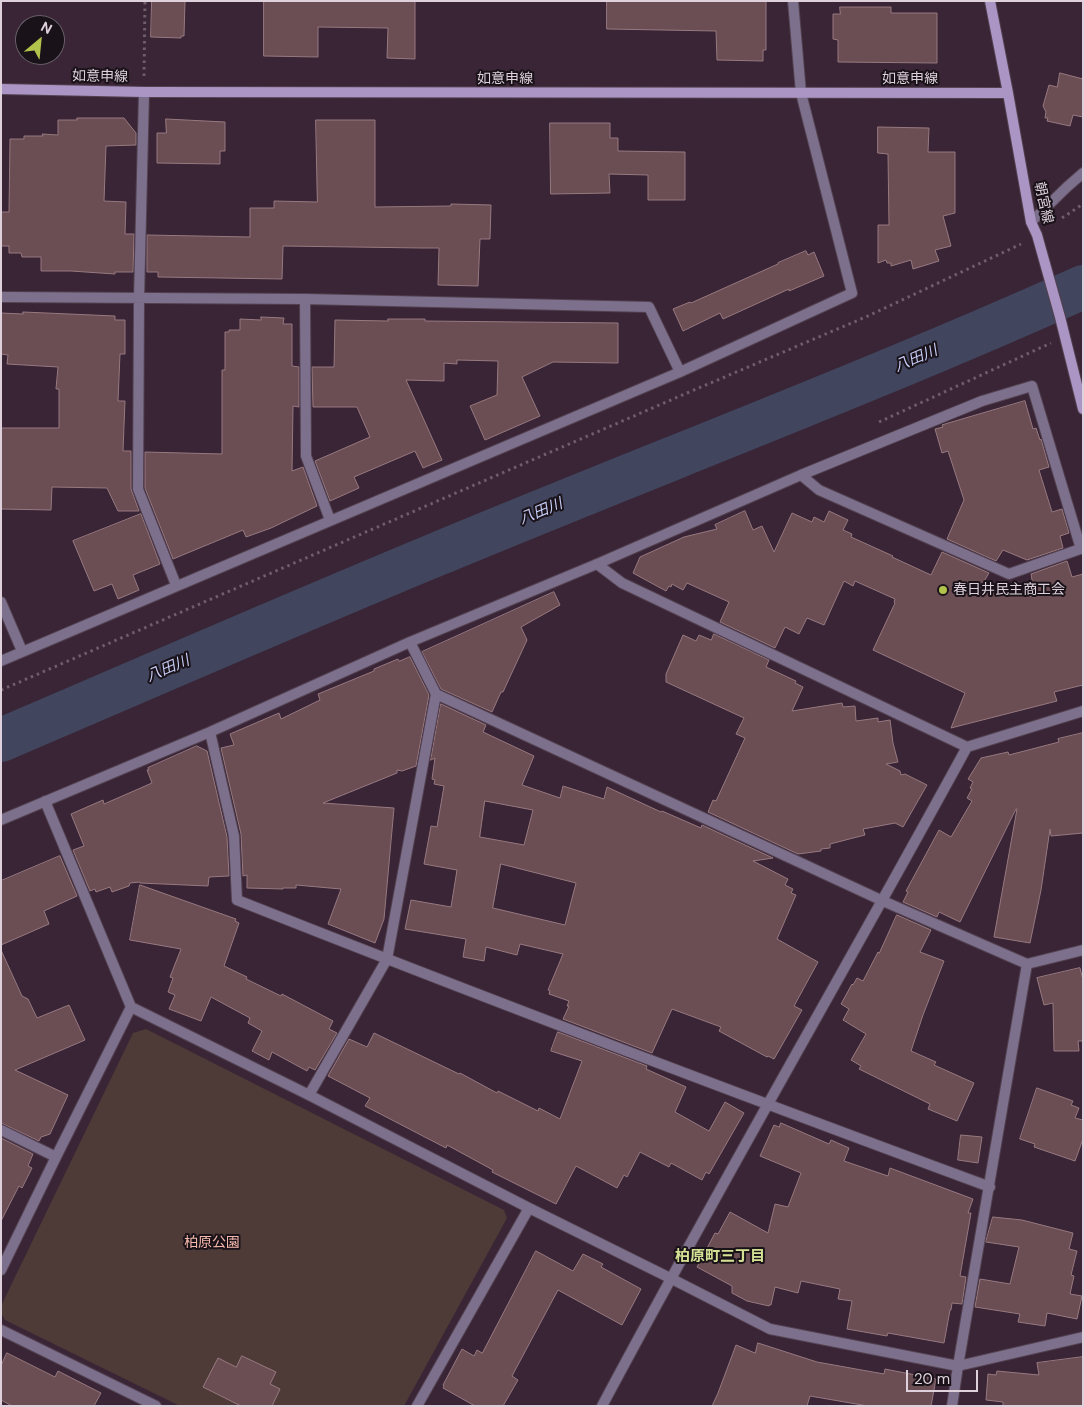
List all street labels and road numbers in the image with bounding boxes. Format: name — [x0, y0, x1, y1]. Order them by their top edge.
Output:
street label: 如意申線 — [72, 68, 128, 86]
street label: 如意申線 — [477, 71, 533, 87]
street label: 如意申線 — [882, 71, 938, 87]
street label: 朝宮線 — [1030, 181, 1056, 225]

